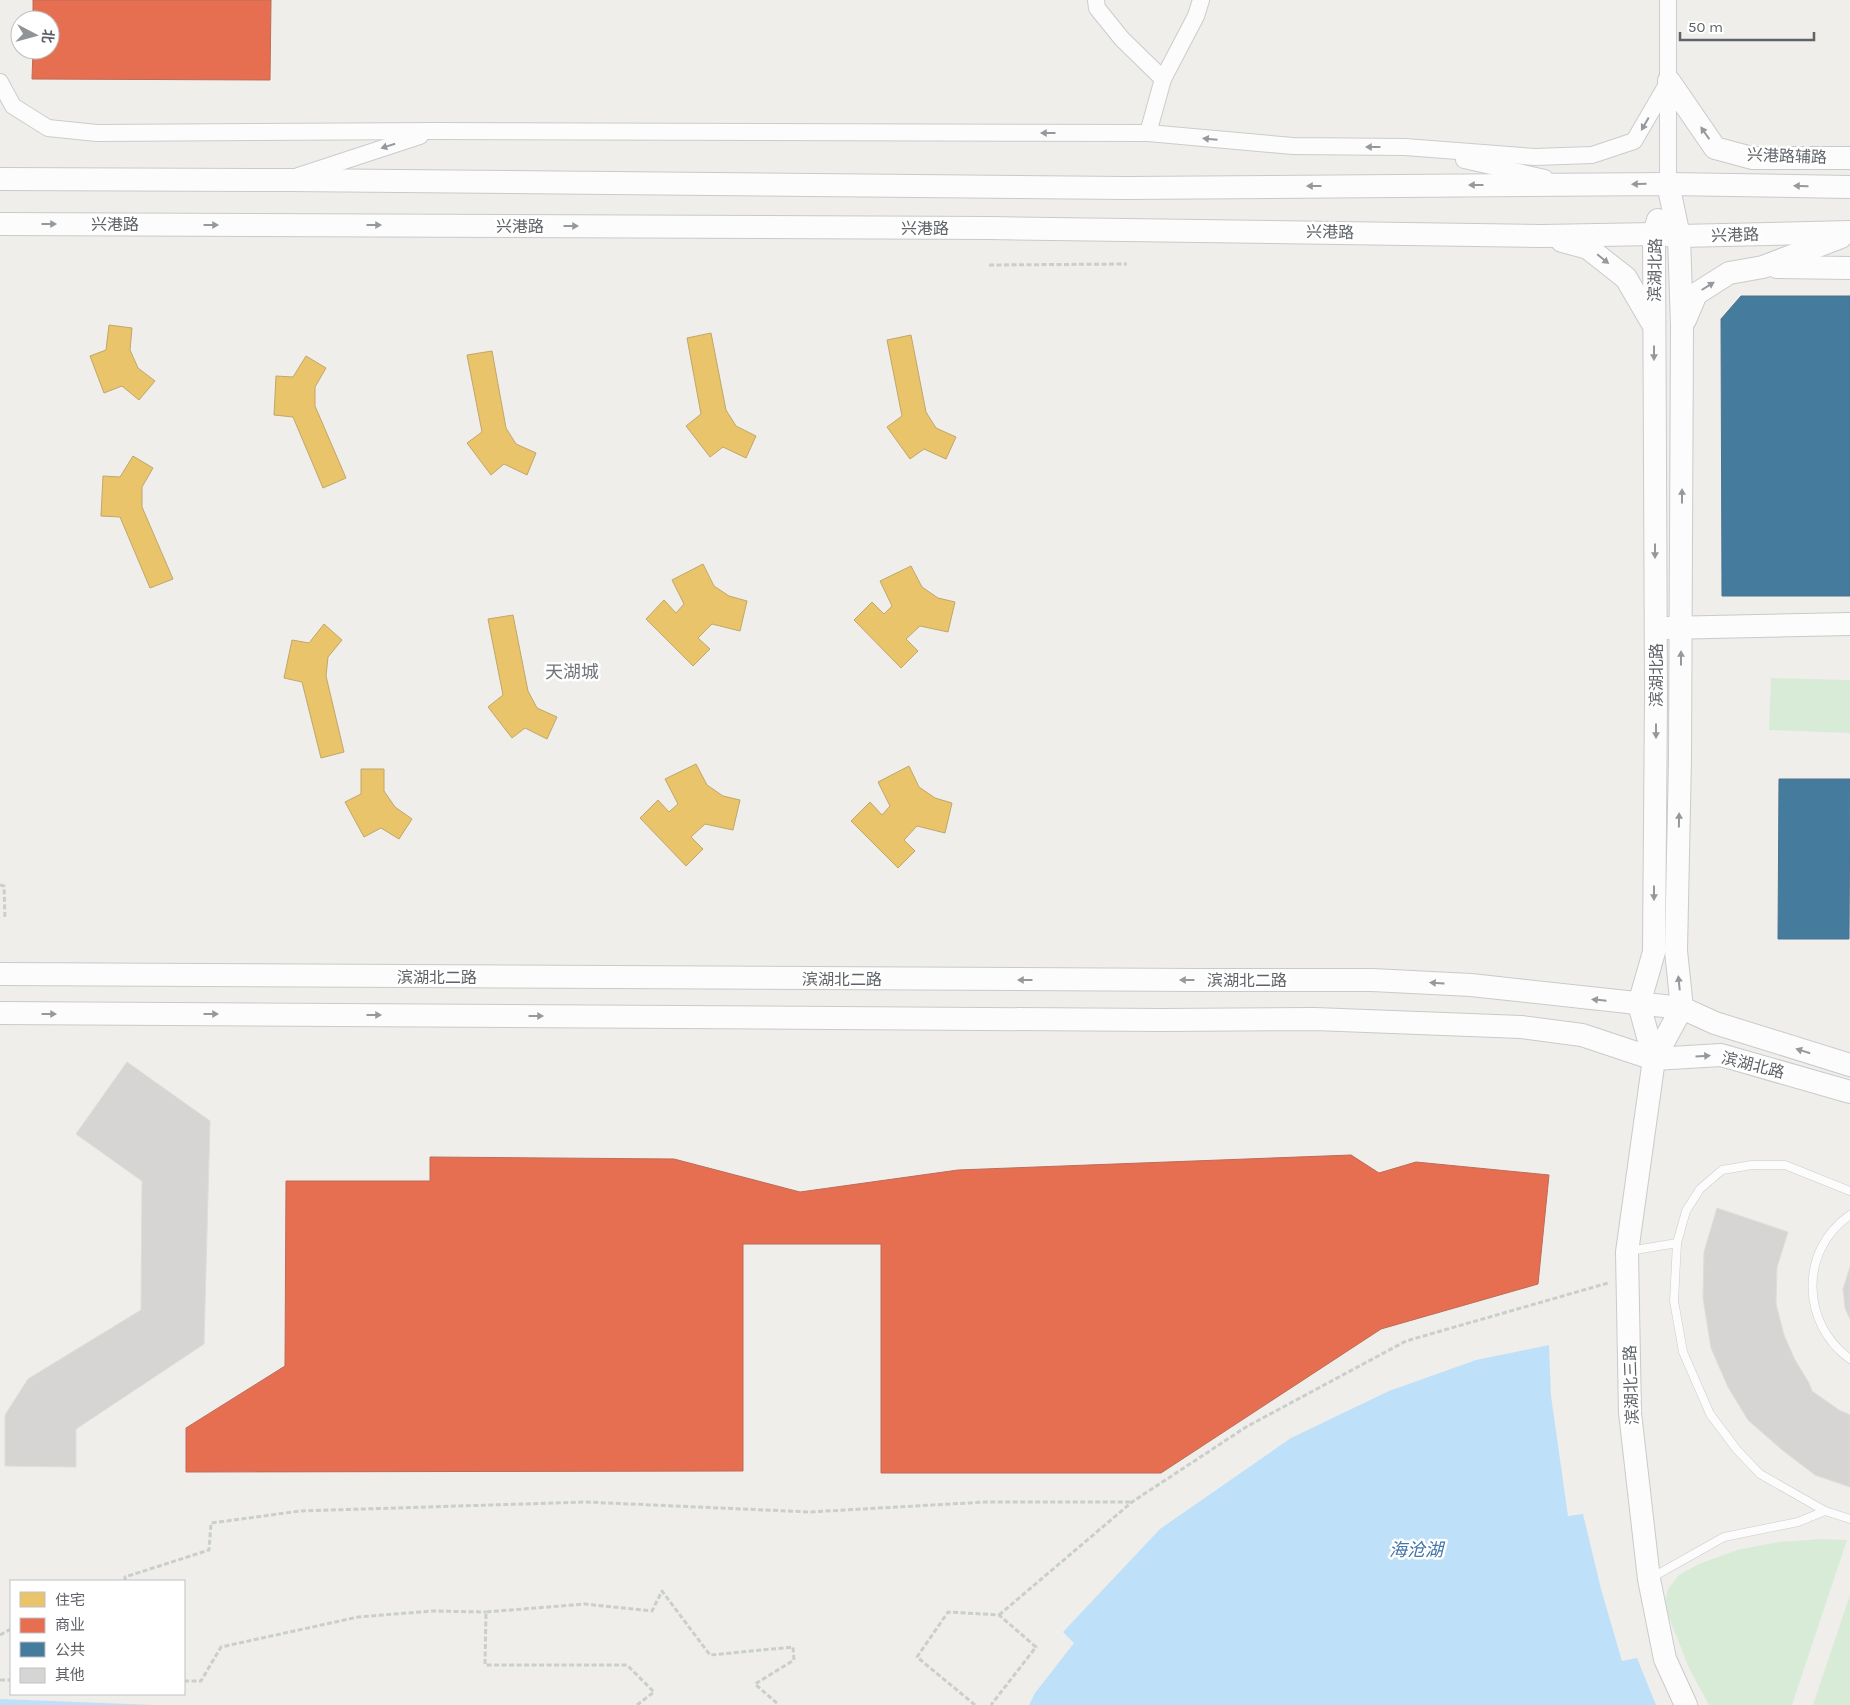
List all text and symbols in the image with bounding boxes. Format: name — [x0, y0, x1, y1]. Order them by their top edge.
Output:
north arrow — [10, 10, 60, 60]
scale bar — [1680, 10, 1814, 42]
text: 50 m — [1688, 18, 1723, 36]
text: 北 — [38, 28, 57, 44]
one-way arrow — [1640, 117, 1649, 130]
one-way arrow — [1700, 126, 1710, 140]
one-way arrow — [1040, 129, 1056, 137]
one-way arrow — [1202, 135, 1218, 143]
one-way arrow — [380, 143, 395, 151]
one-way arrow — [1364, 143, 1380, 151]
street label: 兴港路辅路 — [1747, 145, 1827, 167]
one-way arrow — [1631, 180, 1647, 188]
one-way arrow — [1468, 181, 1484, 189]
one-way arrow — [1306, 182, 1322, 190]
one-way arrow — [1793, 182, 1809, 190]
street label: 兴港路 — [91, 215, 139, 234]
street label: 兴港路 — [496, 217, 544, 236]
street label: 兴港路 — [901, 219, 949, 238]
one-way arrow — [41, 220, 57, 228]
one-way arrow — [203, 221, 219, 229]
one-way arrow — [366, 221, 382, 229]
one-way arrow — [563, 222, 579, 230]
street label: 兴港路 — [1306, 222, 1354, 242]
street label: 兴港路 — [1711, 225, 1759, 245]
street label: 滨湖北路 — [1645, 238, 1665, 302]
one-way arrow — [1596, 254, 1609, 265]
one-way arrow — [1701, 282, 1715, 291]
one-way arrow — [1650, 346, 1658, 362]
one-way arrow — [1678, 487, 1686, 503]
one-way arrow — [1651, 543, 1659, 559]
street label: 滨湖北路 — [1647, 643, 1666, 707]
one-way arrow — [1677, 650, 1685, 666]
district label: 天湖城 — [545, 661, 599, 683]
one-way arrow — [1652, 723, 1660, 739]
one-way arrow — [1675, 812, 1683, 828]
one-way arrow — [1650, 886, 1658, 902]
street label: 滨湖北二路 — [397, 968, 477, 987]
street label: 滨湖北二路 — [802, 970, 882, 989]
street label: 滨湖北二路 — [1207, 971, 1287, 990]
one-way arrow — [1675, 975, 1683, 991]
one-way arrow — [1016, 976, 1032, 984]
one-way arrow — [1179, 976, 1195, 984]
one-way arrow — [1429, 979, 1445, 987]
one-way arrow — [1590, 996, 1606, 1004]
one-way arrow — [41, 1010, 57, 1018]
one-way arrow — [203, 1010, 219, 1018]
one-way arrow — [366, 1011, 382, 1019]
one-way arrow — [528, 1012, 544, 1020]
one-way arrow — [1796, 1046, 1811, 1054]
street label: 滨湖北路 — [1720, 1048, 1786, 1082]
one-way arrow — [1695, 1052, 1711, 1060]
street label: 滨湖北三路 — [1620, 1345, 1642, 1425]
water label: 海沧湖 — [1389, 1539, 1446, 1561]
legend — [10, 1580, 185, 1695]
text: 住宅 — [55, 1591, 85, 1609]
text: 商业 — [55, 1616, 85, 1634]
text: 公共 — [55, 1641, 85, 1659]
text: 其他 — [55, 1666, 85, 1684]

